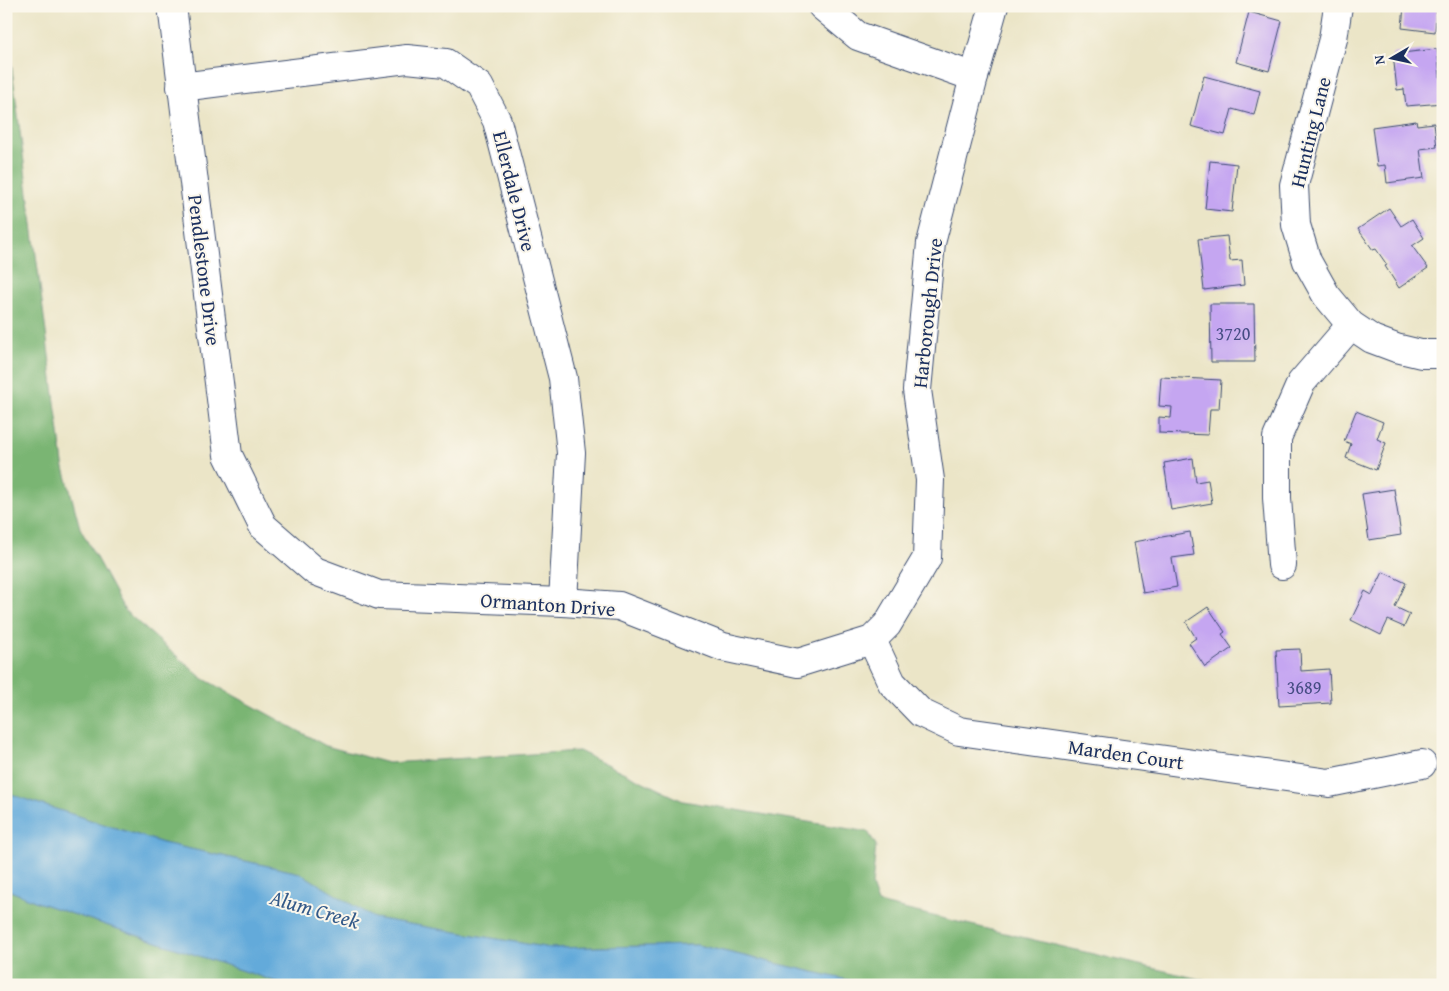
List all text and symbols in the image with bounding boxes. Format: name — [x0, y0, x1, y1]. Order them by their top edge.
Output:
north arrow — [1366, 32, 1416, 82]
text: N — [1368, 53, 1390, 66]
street label: Hunting Lane — [1282, 73, 1338, 191]
street label: Ellerdale Drive — [486, 128, 544, 254]
street label: Pendlestone Drive — [181, 193, 229, 347]
street label: Harborough Drive — [905, 236, 949, 390]
house number: 3720 — [1216, 320, 1251, 347]
street label: Ormanton Drive — [480, 585, 616, 623]
house number: 3689 — [1287, 674, 1321, 701]
street label: Marden Court — [1066, 732, 1186, 776]
water label: Alum Creek — [266, 881, 364, 937]

